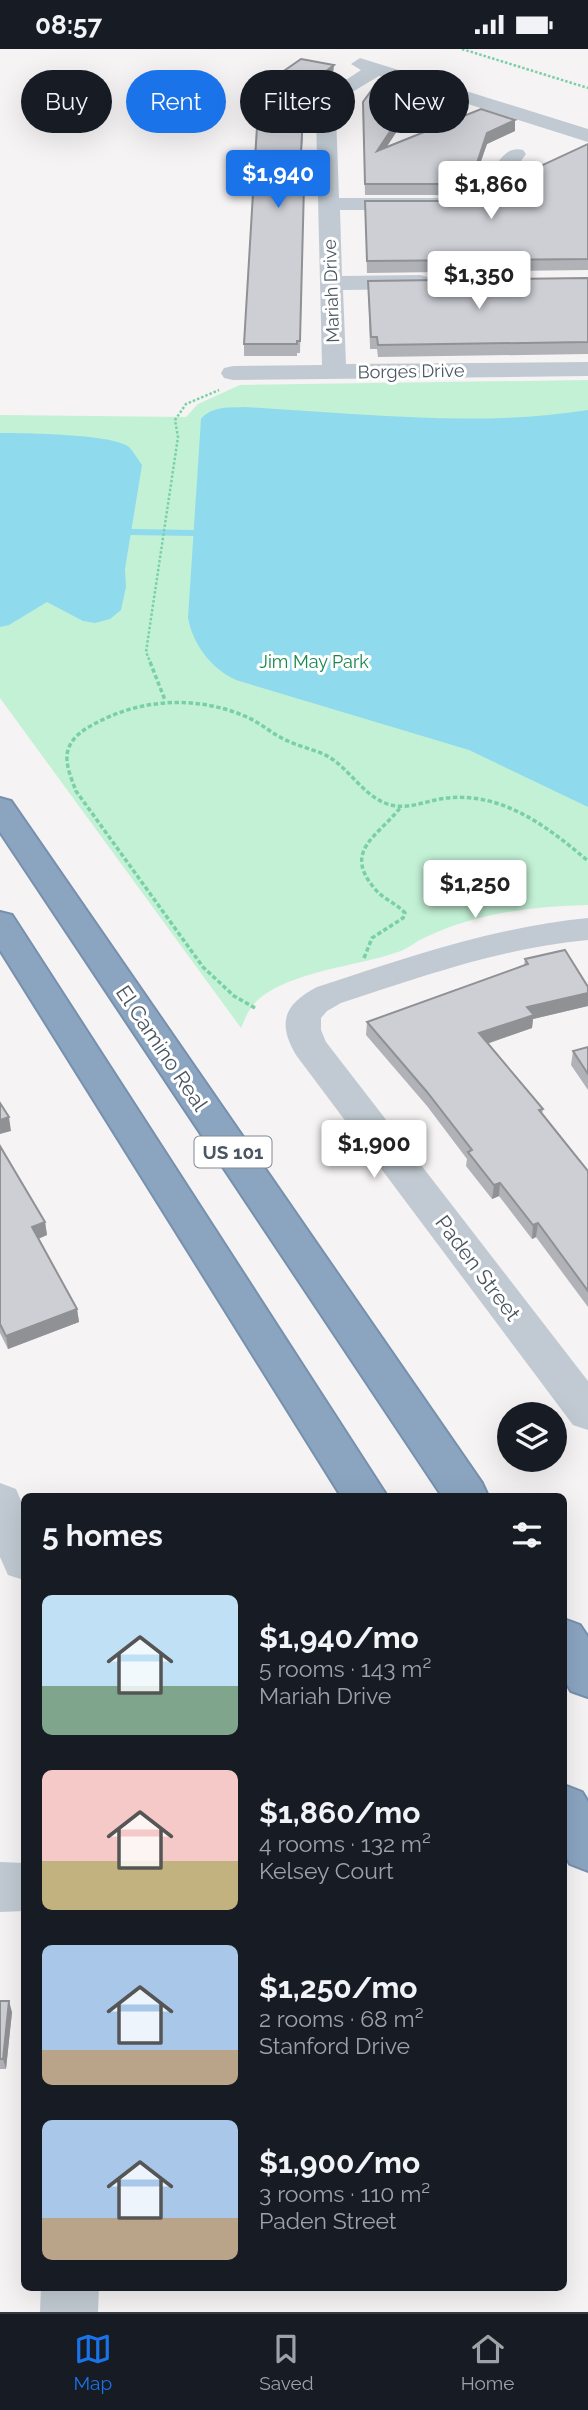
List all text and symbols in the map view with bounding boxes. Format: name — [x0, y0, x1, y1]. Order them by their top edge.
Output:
text: 08:57 — [35, 10, 102, 40]
chip: Buy — [21, 70, 112, 133]
chip: Rent — [126, 70, 226, 133]
chip: Filters — [240, 70, 355, 133]
chip: New — [369, 70, 469, 133]
pin: $1,940 — [221, 151, 335, 210]
text: $1,940 — [242, 159, 314, 186]
pin: $1,860 — [434, 162, 548, 221]
text: $1,860 — [454, 170, 528, 197]
street label: Mariah Drive — [319, 238, 343, 343]
pin: $1,350 — [422, 251, 536, 311]
text: $1,350 — [444, 260, 514, 287]
street label: Borges Drive — [357, 360, 465, 382]
park label: Jim May Park — [259, 651, 369, 672]
pin: $1,250 — [418, 861, 532, 920]
text: $1,250 — [439, 869, 511, 896]
street label: El Camino Real — [111, 981, 213, 1116]
pin: $1,900 — [317, 1121, 431, 1180]
text: $1,900 — [337, 1129, 411, 1156]
road number: US 101 — [194, 1137, 272, 1168]
street label: Paden Street — [430, 1210, 526, 1326]
map controls — [497, 1402, 567, 1472]
button: layers — [497, 1402, 567, 1472]
icon: filters — [508, 1516, 546, 1554]
text: 5 homes — [42, 1518, 163, 1553]
text: $1,940/mo — [259, 1620, 419, 1655]
icon: home — [98, 1623, 182, 1707]
text: 5 rooms · 143 m² — [259, 1655, 431, 1682]
text: Mariah Drive — [259, 1682, 391, 1709]
text: $1,860/mo — [259, 1795, 420, 1830]
icon: home — [98, 1798, 182, 1882]
text: 4 rooms · 132 m² — [259, 1830, 431, 1857]
text: Kelsey Court — [259, 1857, 394, 1884]
text: $1,250/mo — [259, 1970, 418, 2005]
icon: home — [98, 1973, 182, 2057]
text: 2 rooms · 68 m² — [259, 2005, 424, 2032]
text: Stanford Drive — [259, 2032, 410, 2059]
text: $1,900/mo — [259, 2145, 420, 2180]
icon: home — [98, 2148, 182, 2232]
text: 3 rooms · 110 m² — [259, 2180, 430, 2207]
text: Paden Street — [259, 2207, 397, 2234]
tab: Map — [74, 2330, 112, 2394]
tab: Saved — [259, 2330, 314, 2394]
tab: Home — [461, 2330, 514, 2394]

